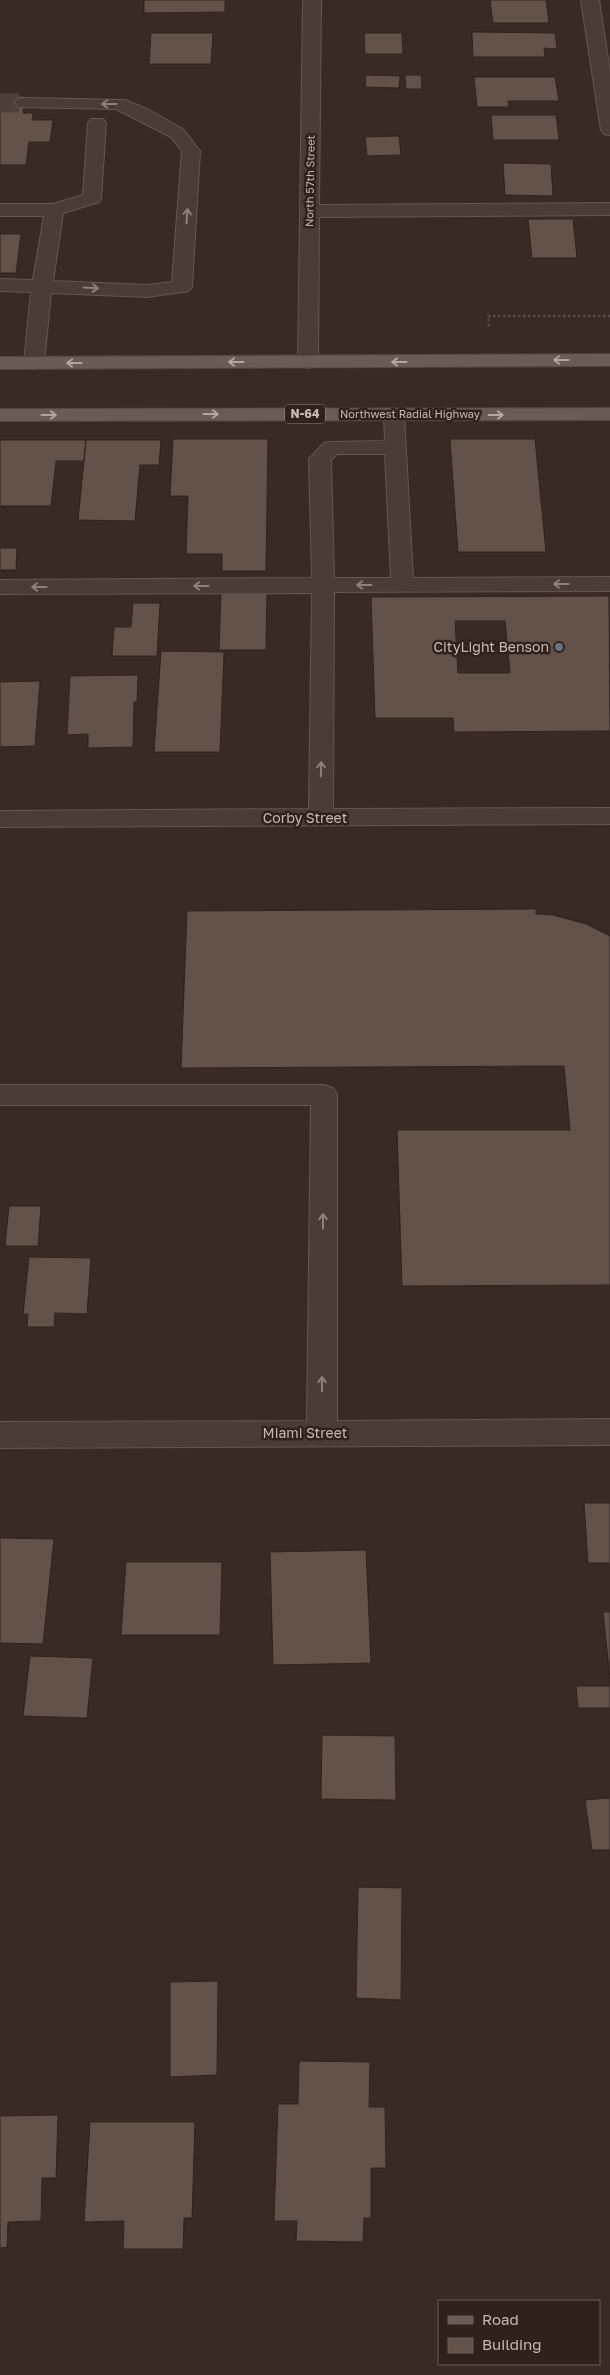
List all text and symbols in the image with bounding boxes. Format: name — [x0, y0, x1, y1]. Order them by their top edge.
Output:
one-way arrow — [101, 99, 118, 109]
street label: North 57th Street — [302, 135, 317, 227]
one-way arrow — [182, 208, 191, 224]
one-way arrow — [83, 284, 99, 293]
one-way arrow — [554, 355, 570, 365]
one-way arrow — [229, 357, 245, 367]
one-way arrow — [391, 357, 407, 366]
one-way arrow — [66, 358, 82, 368]
road number: N-64 — [285, 404, 325, 424]
street label: Northwest Radial Highway — [340, 407, 480, 420]
one-way arrow — [202, 409, 219, 419]
one-way arrow — [40, 410, 56, 420]
one-way arrow — [488, 410, 504, 420]
one-way arrow — [554, 579, 570, 589]
one-way arrow — [356, 580, 372, 590]
one-way arrow — [194, 581, 210, 591]
one-way arrow — [31, 582, 48, 592]
place label: CityLight Benson — [434, 638, 549, 655]
marker: CityLight Benson — [553, 641, 565, 653]
one-way arrow — [316, 761, 326, 778]
street label: Corby Street — [263, 809, 347, 826]
one-way arrow — [318, 1214, 328, 1230]
one-way arrow — [317, 1376, 327, 1392]
street label: Miami Street — [263, 1424, 347, 1441]
legend — [438, 2300, 600, 2365]
text: Road — [482, 2310, 519, 2328]
text: Building — [482, 2335, 542, 2353]

